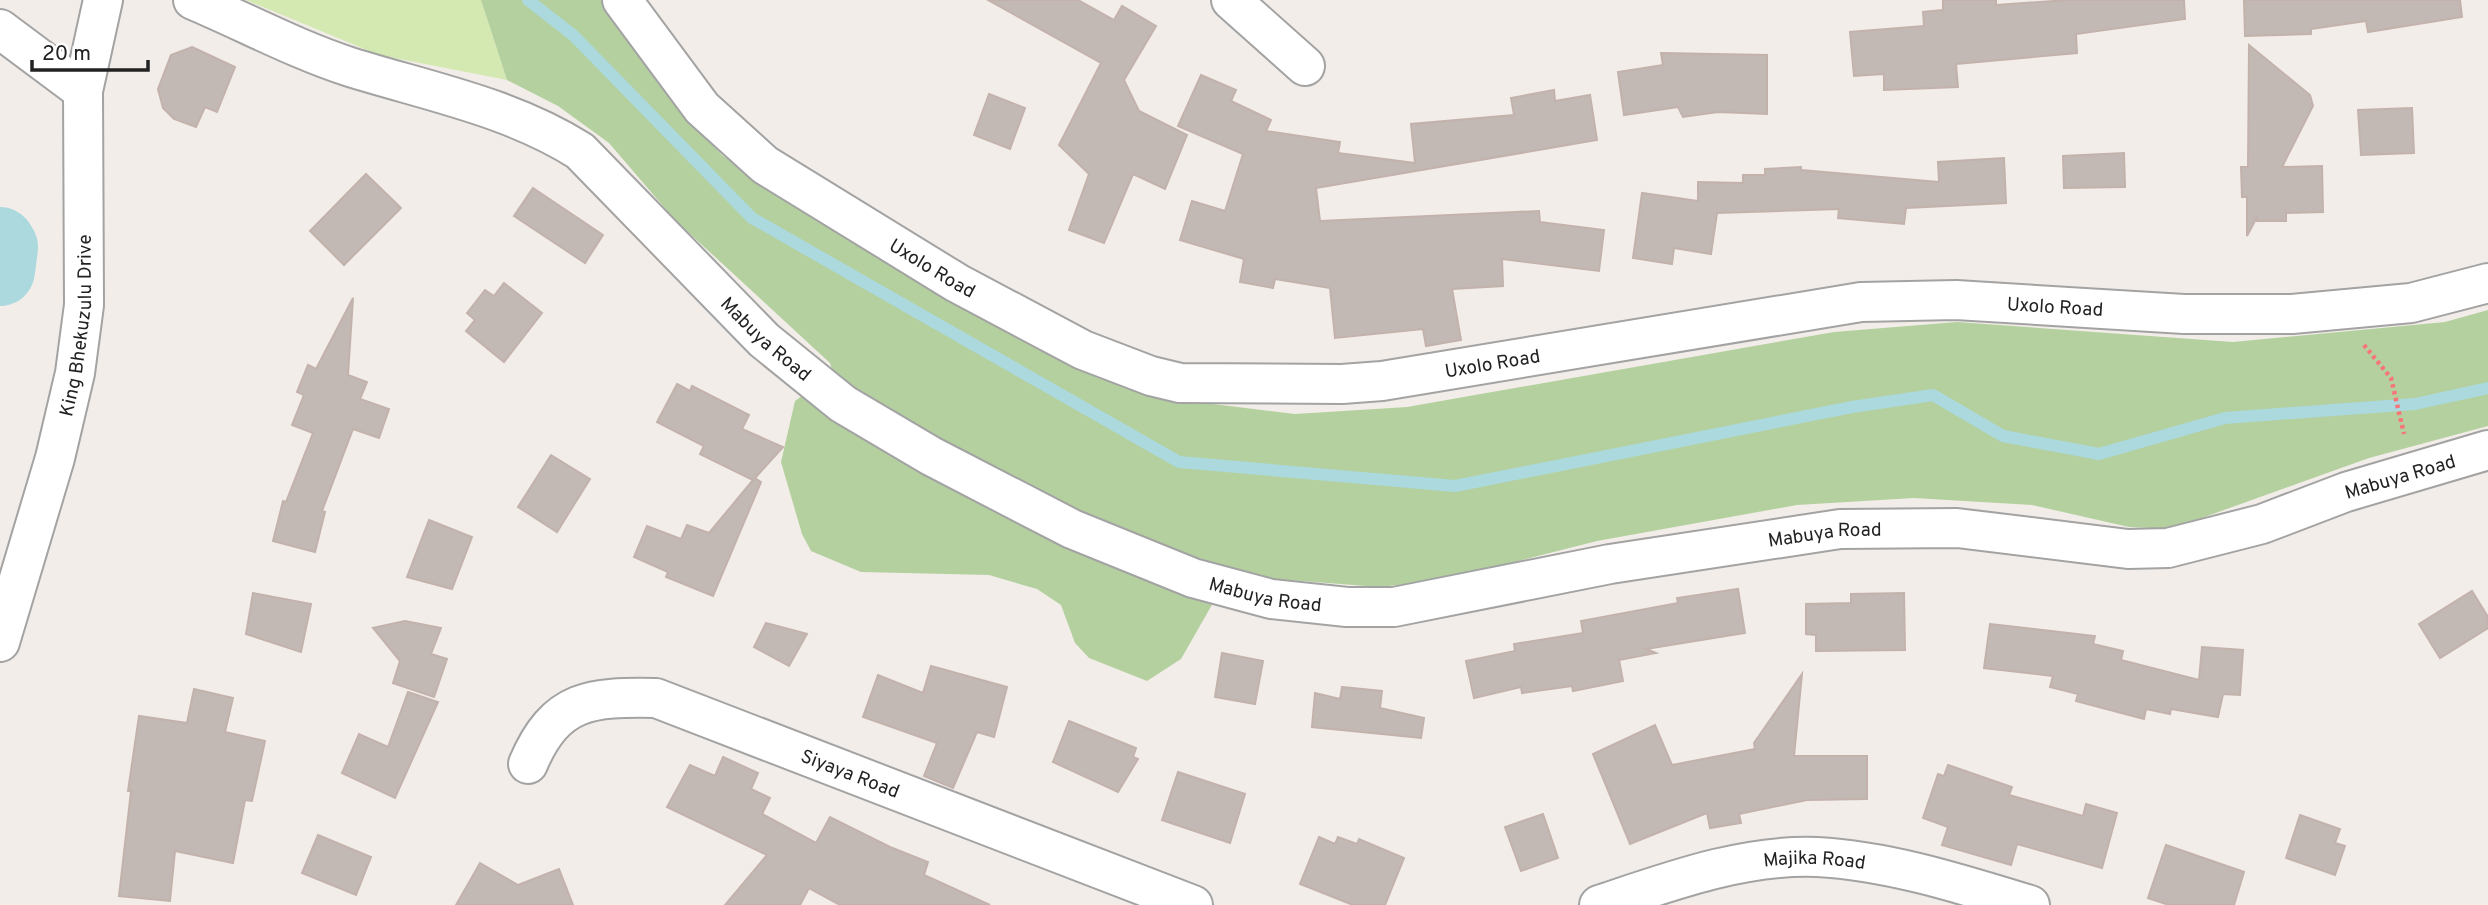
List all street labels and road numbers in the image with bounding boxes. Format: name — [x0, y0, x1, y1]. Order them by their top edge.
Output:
street label: King Bhekuzulu Drive — [55, 234, 98, 419]
street label: Uxolo Road — [884, 234, 979, 305]
street label: Mabuya Road — [715, 293, 815, 387]
street label: Uxolo Road — [2006, 293, 2104, 323]
street label: Uxolo Road — [1443, 345, 1542, 384]
street label: Mabuya Road — [2342, 450, 2459, 506]
street label: Mabuya Road — [1767, 519, 1882, 554]
street label: Mabuya Road — [1206, 573, 1323, 618]
street label: Siyaya Road — [797, 745, 903, 805]
street label: Majika Road — [1762, 847, 1867, 876]

